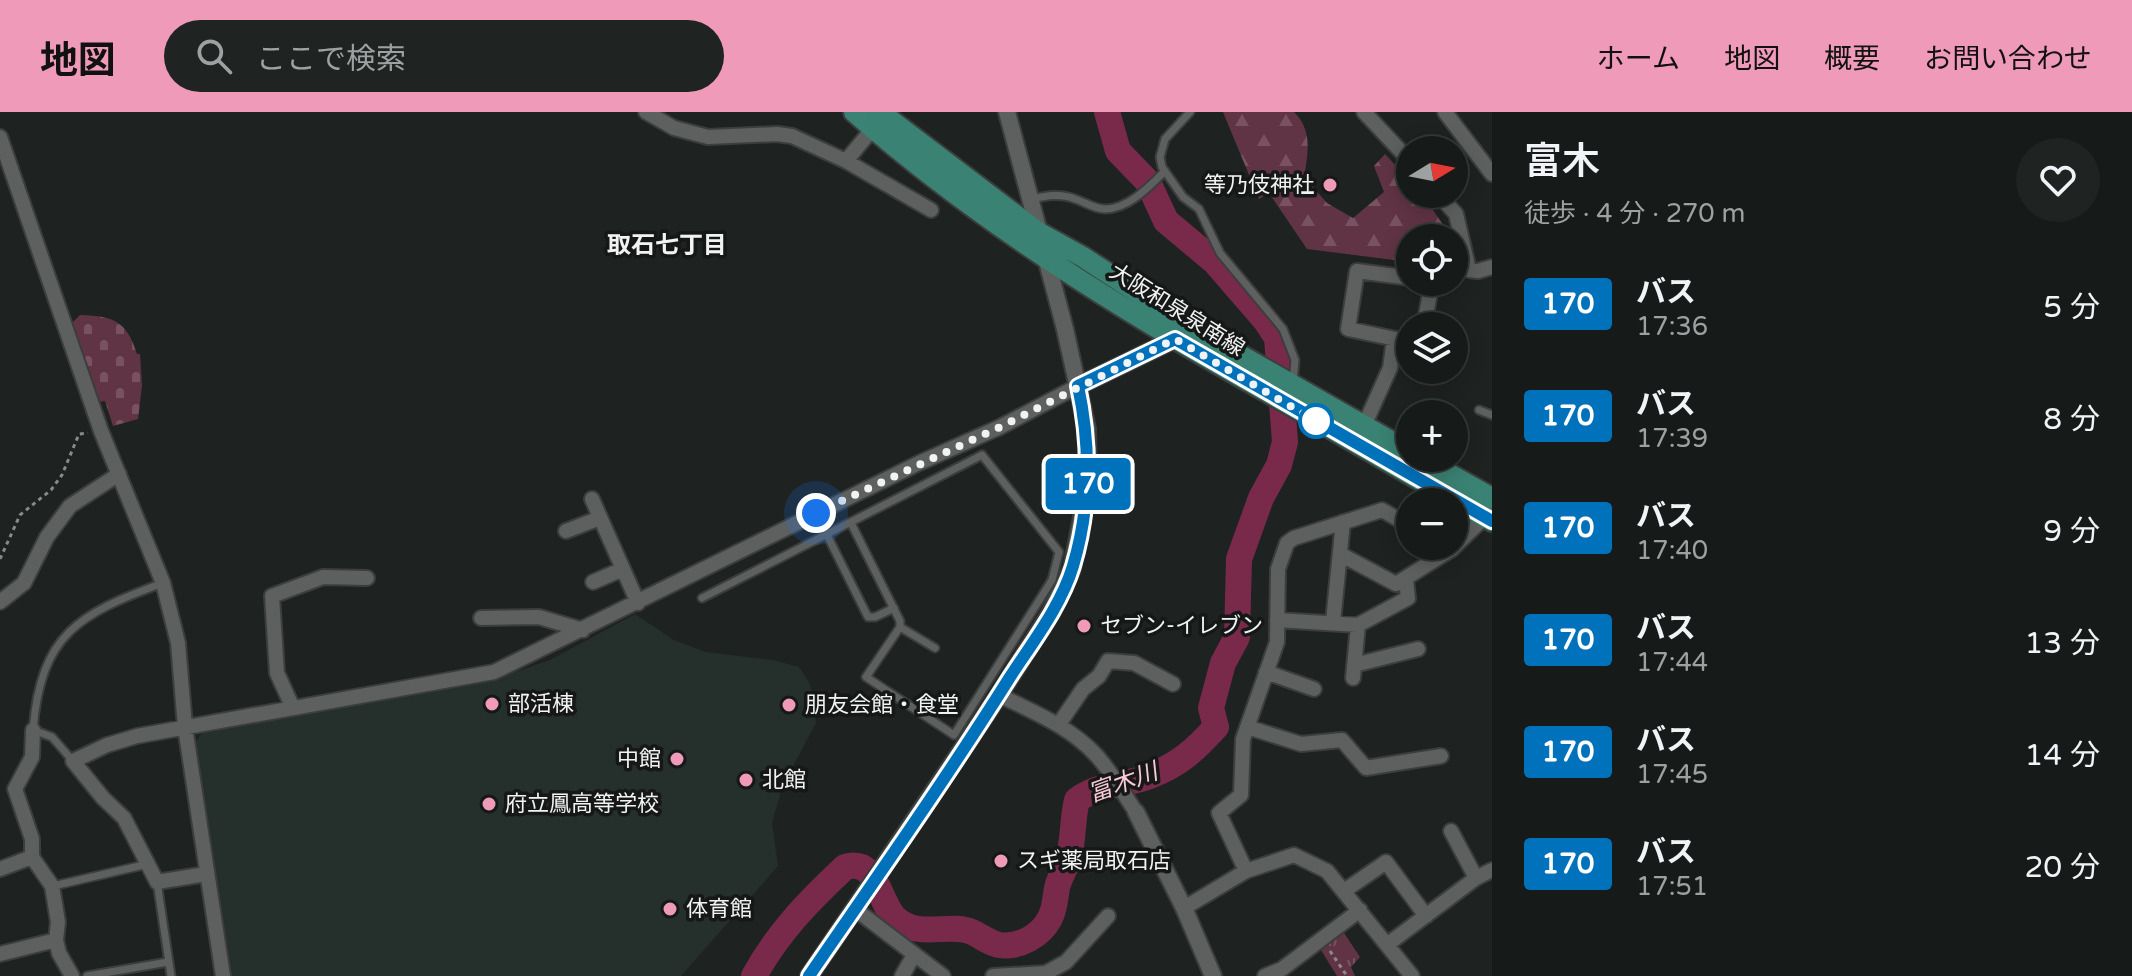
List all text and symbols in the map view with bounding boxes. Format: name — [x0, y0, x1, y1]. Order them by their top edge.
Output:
search box — [164, 20, 724, 92]
icon: search — [192, 34, 236, 78]
text: 地図 — [40, 38, 116, 84]
text: ここで検索 — [256, 41, 406, 78]
text: ホーム — [1597, 42, 1680, 76]
text: 地図 — [1724, 42, 1780, 76]
text: 概要 — [1824, 42, 1880, 76]
text: お問い合わせ — [1924, 42, 2092, 76]
north arrow — [1396, 136, 1468, 208]
map controls — [1396, 136, 1468, 560]
button: heart — [2016, 138, 2100, 222]
text: 富木 — [1524, 139, 1600, 185]
place label: 等乃伎神社 — [1204, 172, 1314, 198]
marker: 等乃伎神社 — [1321, 176, 1339, 194]
text: 徒歩 · 4 分 · 270 m — [1524, 198, 1745, 229]
button: locate — [1396, 224, 1468, 296]
district label: 取石七丁目 — [607, 231, 727, 260]
street label: 大阪和泉泉南線 — [1105, 258, 1249, 362]
text: バス — [1636, 274, 1696, 311]
text: 170 — [1542, 287, 1594, 321]
text: 5 分 — [2043, 289, 2100, 326]
text: 17:36 — [1636, 311, 1708, 342]
button: layers — [1396, 312, 1468, 384]
text: バス — [1636, 386, 1696, 423]
text: 170 — [1542, 399, 1594, 433]
button: + — [1396, 400, 1468, 472]
text: 8 分 — [2043, 401, 2100, 438]
unlabelled marker — [1299, 404, 1333, 438]
text: 17:39 — [1636, 423, 1708, 454]
line badge: 170 — [1042, 458, 1134, 510]
text: 170 — [1062, 467, 1114, 501]
button: − — [1396, 488, 1468, 560]
your location — [796, 493, 836, 533]
text: バス — [1636, 498, 1696, 535]
text: 170 — [1542, 511, 1594, 545]
text: 9 分 — [2043, 513, 2100, 550]
text: 17:40 — [1636, 535, 1708, 566]
text: バス — [1636, 610, 1696, 647]
place label: セブン-イレブン — [1100, 613, 1263, 639]
marker: セブン-イレブン — [1075, 617, 1093, 635]
text: 170 — [1542, 623, 1594, 657]
text: 13 分 — [2025, 625, 2100, 662]
text: 17:44 — [1636, 647, 1708, 678]
place label: 部活棟 — [508, 691, 574, 717]
place label: 朋友会館・食堂 — [805, 692, 959, 718]
marker: 部活棟 — [483, 695, 501, 713]
marker: 朋友会館・食堂 — [780, 696, 798, 714]
text: バス — [1636, 722, 1696, 759]
text: 170 — [1542, 735, 1594, 769]
text: 14 分 — [2025, 737, 2100, 774]
place label: 中館 — [617, 746, 661, 772]
marker: 中館 — [668, 750, 686, 768]
water label: 富木川 — [1084, 756, 1165, 809]
text: 17:45 — [1636, 759, 1708, 790]
place label: 北館 — [762, 767, 806, 793]
marker: 北館 — [737, 771, 755, 789]
place label: 府立鳳高等学校 — [505, 791, 659, 817]
marker: 府立鳳高等学校 — [480, 795, 498, 813]
text: バス — [1636, 834, 1696, 871]
text: 170 — [1542, 847, 1594, 881]
place label: スギ薬局取石店 — [1017, 848, 1171, 874]
text: 20 分 — [2025, 849, 2100, 886]
marker: スギ薬局取石店 — [992, 852, 1010, 870]
text: 17:51 — [1636, 871, 1708, 902]
place label: 体育館 — [686, 896, 752, 922]
marker: 体育館 — [661, 900, 679, 918]

